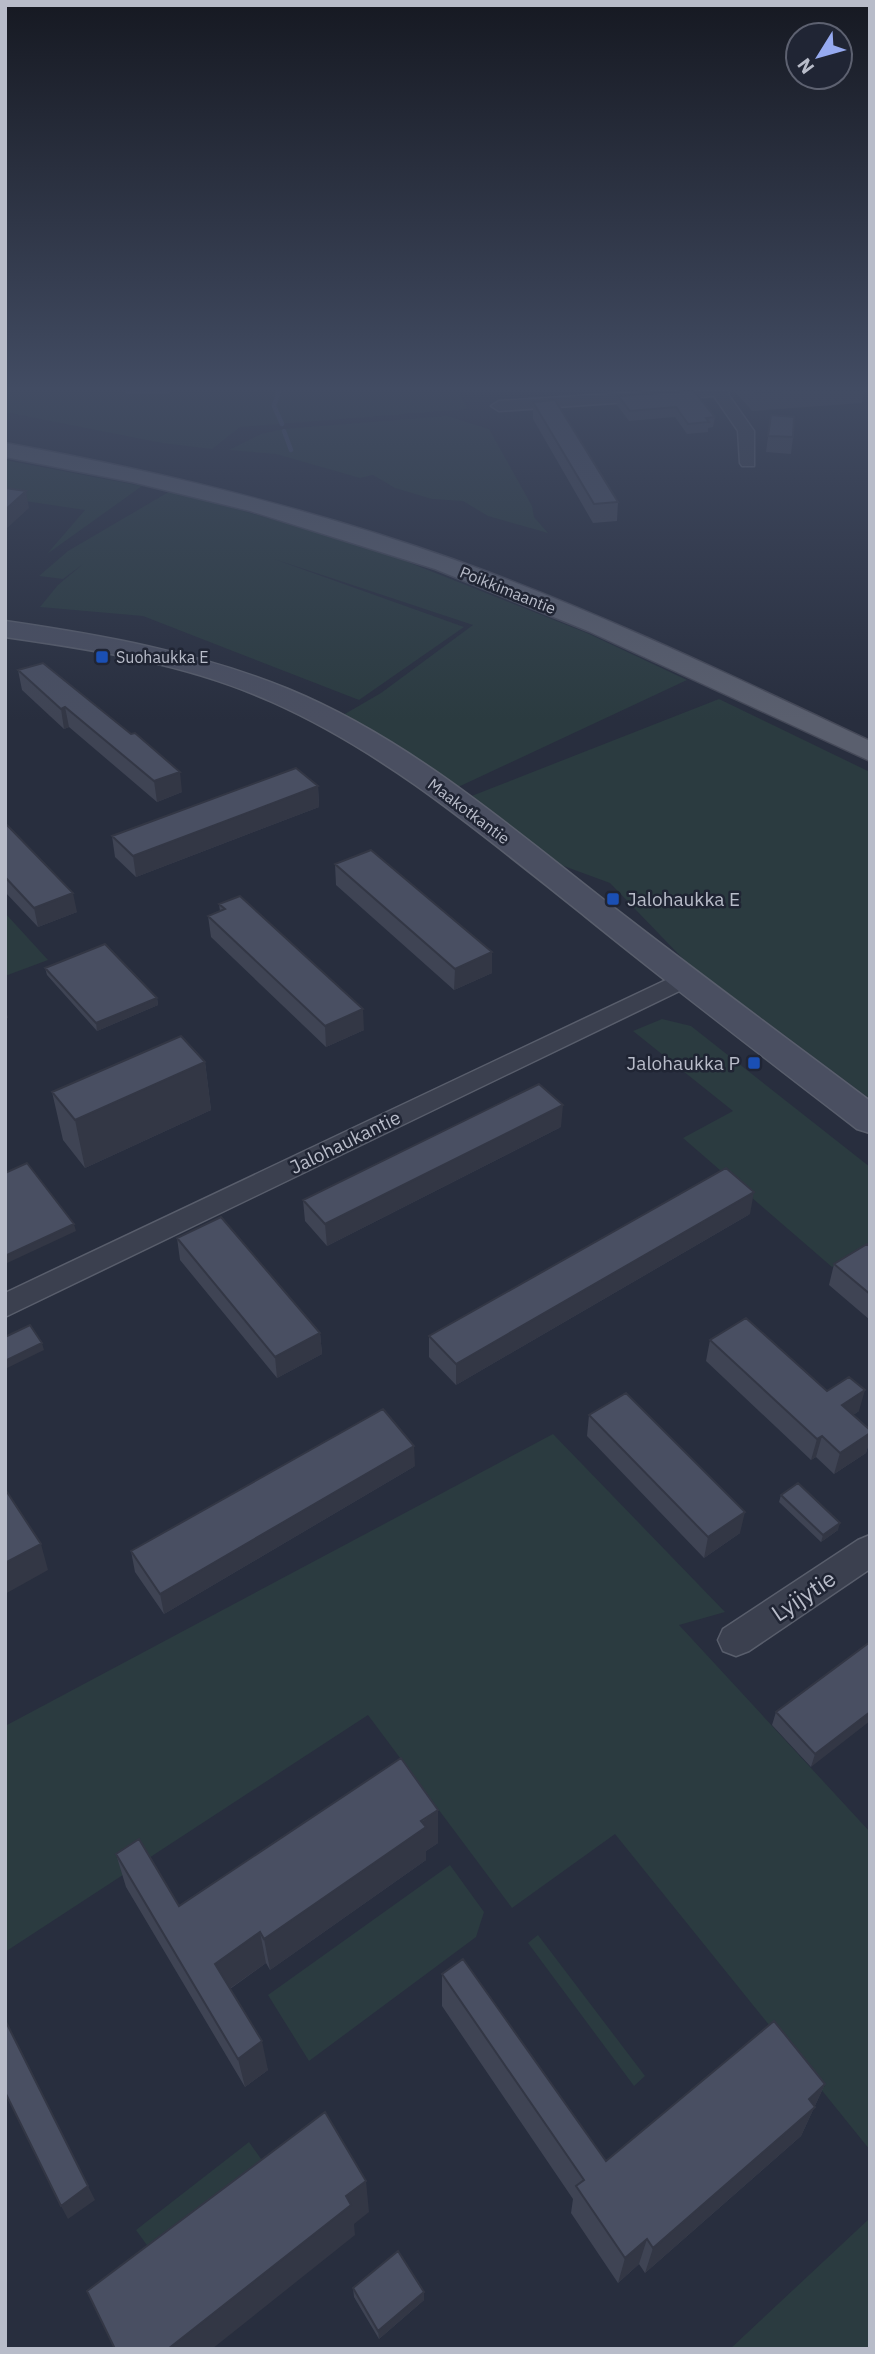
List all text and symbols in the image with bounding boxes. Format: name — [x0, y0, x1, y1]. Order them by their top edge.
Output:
north arrow — [784, 21, 854, 91]
text: N — [792, 54, 819, 79]
street label: Poikkimaantie — [457, 562, 559, 618]
place label: Suohaukka E — [116, 647, 209, 667]
marker: Suohaukka E — [94, 649, 110, 665]
street label: Maakotkantie — [424, 774, 514, 848]
place label: Jalohaukka E — [627, 887, 740, 911]
marker: Jalohaukka E — [605, 891, 621, 907]
place label: Jalohaukka P — [627, 1051, 740, 1075]
marker: Jalohaukka P — [746, 1055, 762, 1071]
street label: Jalohaukantie — [286, 1105, 404, 1179]
street label: Lyijytie — [765, 1563, 841, 1627]

